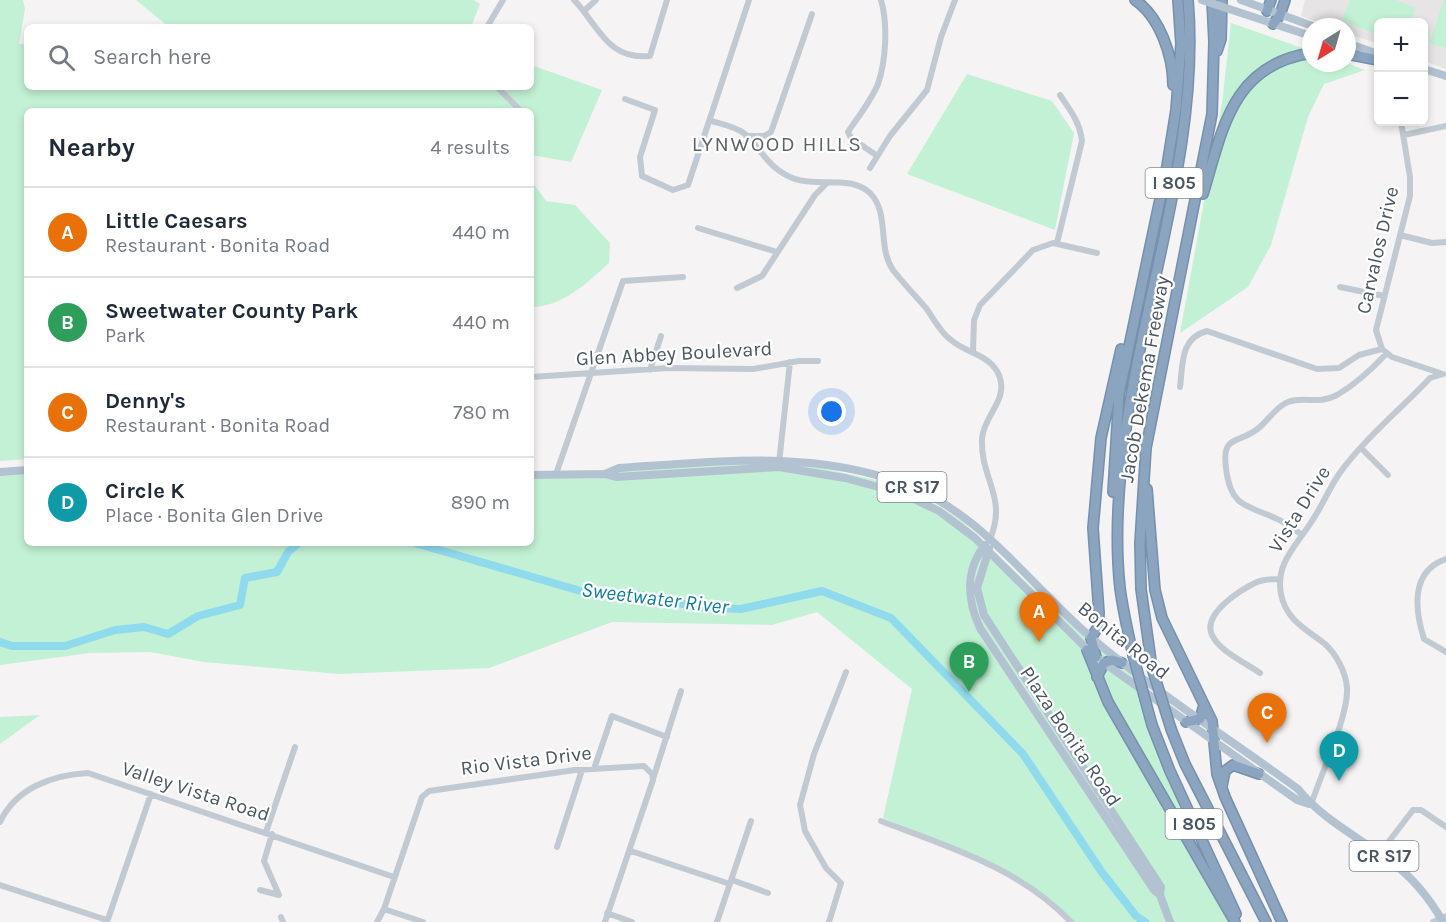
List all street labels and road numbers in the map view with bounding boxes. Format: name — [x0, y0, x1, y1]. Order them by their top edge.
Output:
road number: I 805 — [1146, 168, 1202, 198]
street label: Carvalos Drive — [1352, 184, 1403, 316]
street label: Jacob Dekema Freeway — [1115, 274, 1174, 484]
street label: Glen Abbey Boulevard — [575, 337, 773, 370]
street label: Vista Drive — [1264, 462, 1335, 557]
road number: CR S17 — [878, 472, 946, 502]
street label: Bonita Road — [1073, 597, 1174, 684]
street label: Plaza Bonita Road — [1015, 662, 1126, 811]
street label: Rio Vista Drive — [459, 741, 593, 780]
street label: Valley Vista Road — [119, 757, 273, 826]
road number: I 805 — [1166, 809, 1222, 839]
road number: CR S17 — [1350, 841, 1418, 871]

